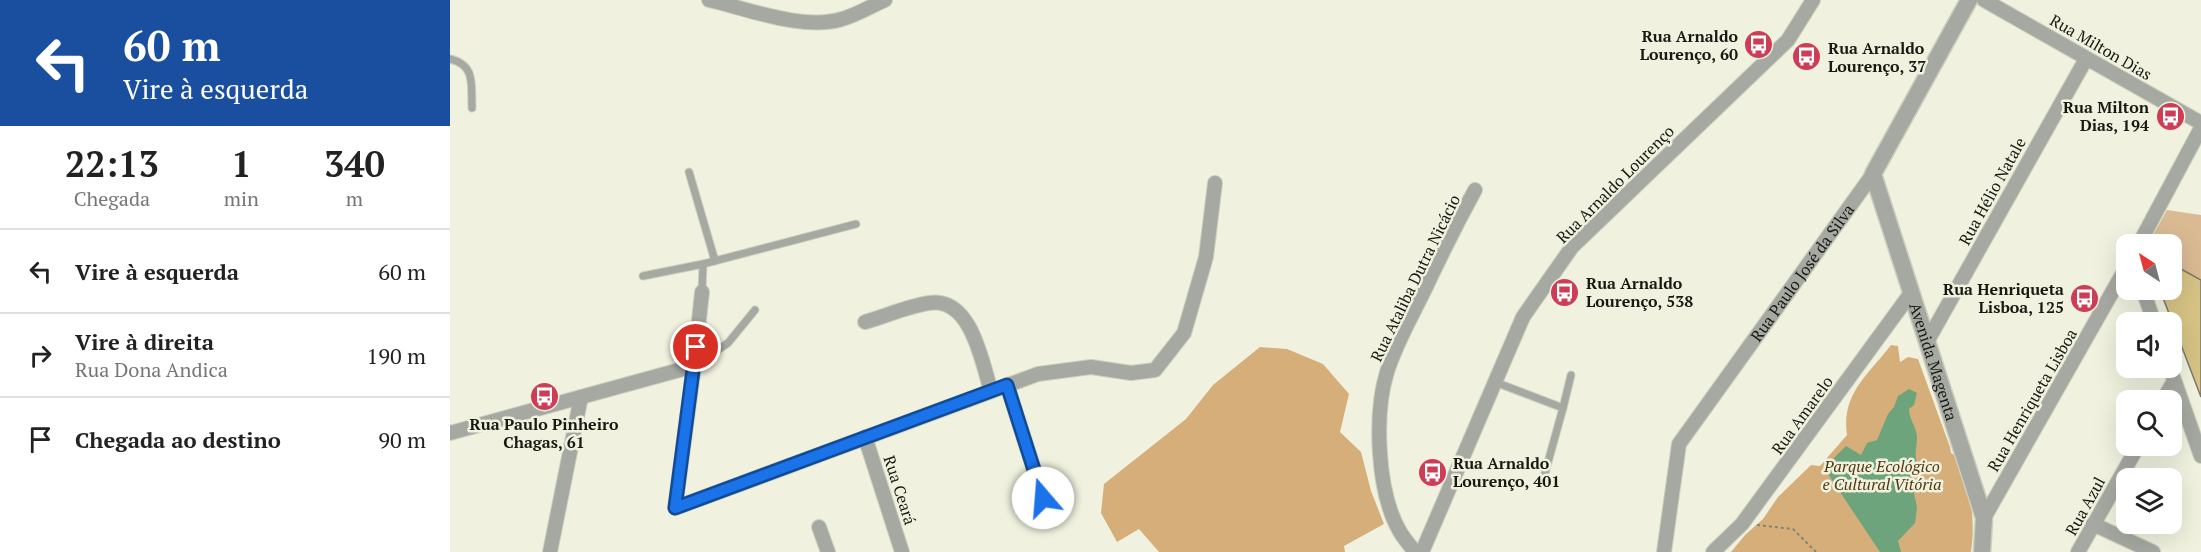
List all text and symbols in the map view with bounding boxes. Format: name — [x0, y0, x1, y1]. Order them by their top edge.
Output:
street label: Rua Milton Dias — [2046, 9, 2156, 85]
text: 60 m — [123, 17, 221, 73]
icon: left — [24, 24, 102, 102]
place label: Rua Arnaldo Lourenço, 60 — [1640, 25, 1738, 65]
bus stop icon: Rua Arnaldo Lourenço, 60 — [1743, 29, 1775, 61]
place label: Rua Arnaldo Lourenço, 37 — [1828, 37, 1926, 77]
bus stop icon: Rua Arnaldo Lourenço, 37 — [1791, 41, 1823, 73]
text: Vire à esquerda — [123, 71, 308, 107]
place label: Rua Milton Dias, 194 — [2063, 96, 2150, 136]
bus stop icon: Rua Milton Dias, 194 — [2154, 100, 2186, 132]
street label: Rua Arnaldo Lourenço — [1551, 120, 1679, 248]
street label: Rua Hélio Natale — [1953, 133, 2031, 249]
text: 22:13 — [65, 140, 159, 187]
text: 1 — [231, 140, 252, 187]
text: 340 — [324, 140, 385, 187]
text: Chegada — [74, 185, 150, 212]
text: min — [224, 185, 259, 212]
text: m — [346, 185, 363, 212]
street label: Rua Ataliba Dutra Nicácio — [1365, 191, 1465, 365]
street label: Rua Paulo José da Silva — [1745, 200, 1859, 346]
north arrow — [2116, 234, 2182, 300]
map controls — [2116, 234, 2182, 534]
icon: left — [24, 255, 57, 288]
text: Vire à esquerda — [75, 257, 239, 286]
text: 60 m — [378, 257, 426, 286]
place label: Rua Arnaldo Lourenço, 538 — [1586, 272, 1693, 312]
bus stop icon: Rua Arnaldo Lourenço, 538 — [1549, 276, 1581, 308]
place label: Rua Henriqueta Lisboa, 125 — [1943, 278, 2064, 318]
bus stop icon: Rua Henriqueta Lisboa, 125 — [2069, 282, 2101, 314]
street label: Avenida Magenta — [1904, 300, 1963, 424]
button: sound — [2116, 312, 2182, 378]
pin — [670, 321, 721, 372]
street label: Rua Henriqueta Lisboa — [1982, 325, 2082, 475]
text: Vire à direita — [75, 327, 214, 356]
icon: arrive — [679, 330, 712, 363]
icon: right — [24, 339, 57, 372]
text: 190 m — [366, 341, 426, 370]
text: Rua Dona Andica — [75, 356, 228, 383]
street label: Rua Amarelo — [1766, 371, 1838, 459]
bus stop icon: Rua Paulo Pinheiro Chagas, 61 — [528, 380, 560, 412]
button: search — [2116, 390, 2182, 456]
place label: Rua Paulo Pinheiro Chagas, 61 — [470, 413, 619, 453]
icon: arrive — [24, 423, 57, 456]
text: Chegada ao destino — [75, 425, 281, 454]
text: 90 m — [378, 425, 426, 454]
place label: Rua Arnaldo Lourenço, 401 — [1453, 452, 1560, 492]
street label: Rua Ceará — [878, 453, 922, 527]
park label: Parque Ecológico e Cultural Vitória — [1823, 455, 1941, 495]
bus stop icon: Rua Arnaldo Lourenço, 401 — [1416, 456, 1448, 488]
position arrow — [1011, 466, 1075, 530]
button: layers — [2116, 468, 2182, 534]
street label: Rua Azul — [2060, 473, 2110, 539]

